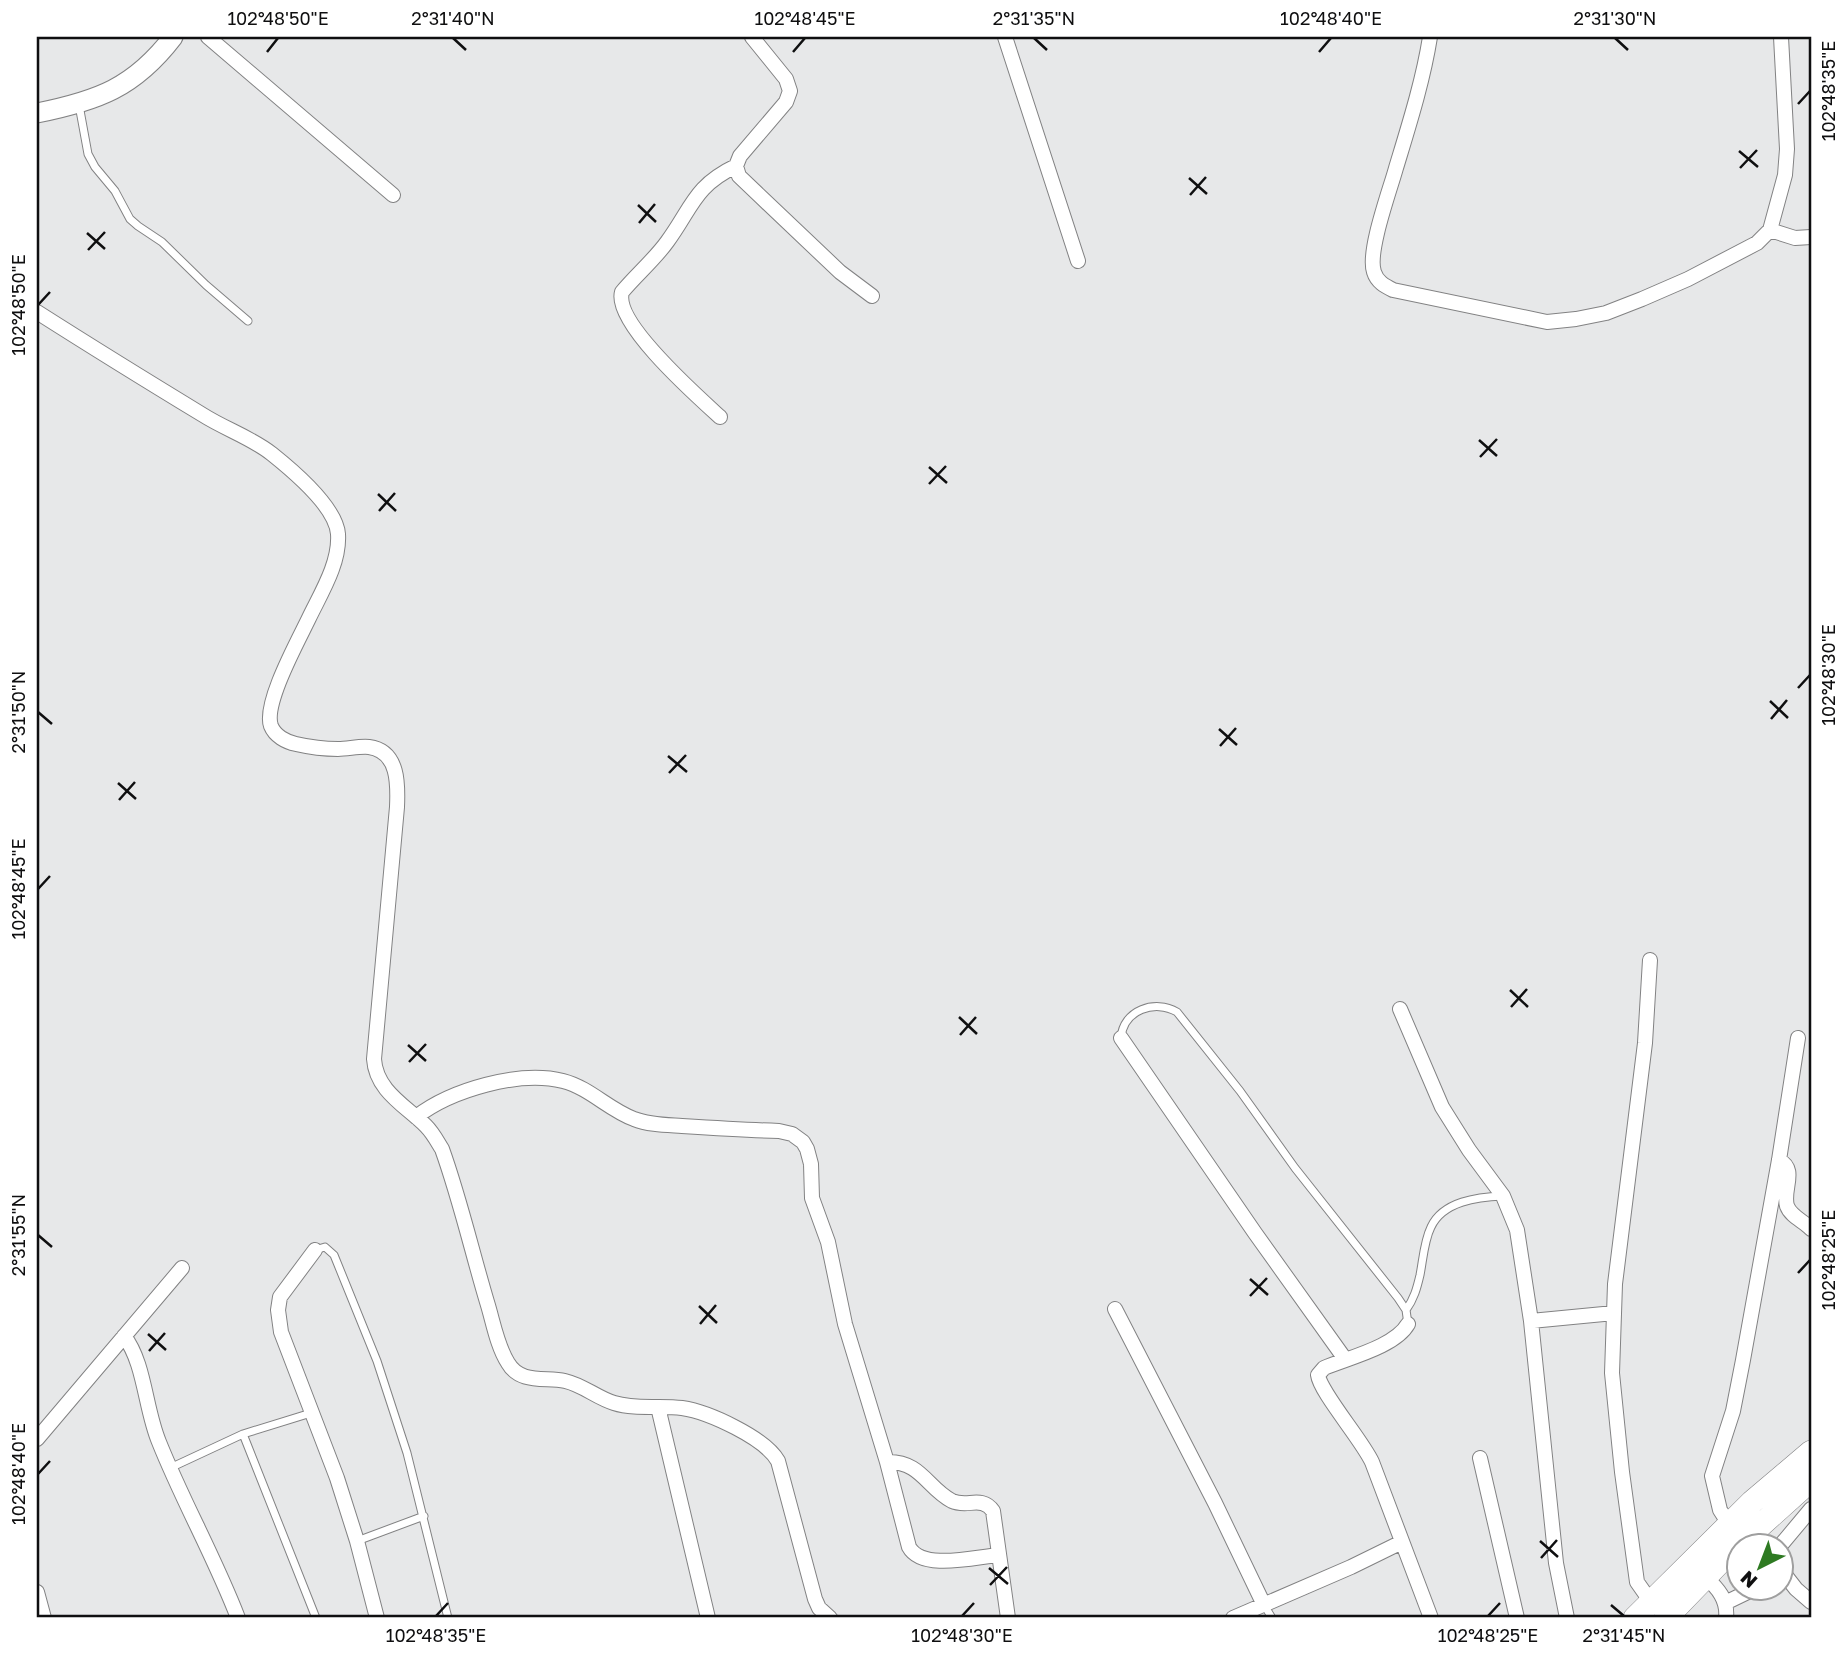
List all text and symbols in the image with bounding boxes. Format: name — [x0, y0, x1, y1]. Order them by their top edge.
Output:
text: 102°48'50"E — [227, 7, 329, 29]
text: 2°31'40"N — [411, 7, 495, 29]
text: 102°48'45"E — [754, 7, 856, 29]
text: 2°31'35"N — [993, 7, 1075, 29]
text: 102°48'40"E — [1280, 7, 1382, 29]
text: 2°31'30"N — [1573, 7, 1657, 29]
text: 102°48'35"E — [1817, 41, 1839, 141]
text: 102°48'50"E — [7, 254, 29, 356]
text: 102°48'30"E — [1817, 624, 1839, 726]
text: 2°31'50"N — [7, 671, 29, 753]
text: 102°48'45"E — [7, 838, 29, 940]
text: 2°31'55"N — [7, 1194, 29, 1276]
text: 102°48'25"E — [1817, 1210, 1839, 1310]
text: 102°48'40"E — [7, 1423, 29, 1525]
north arrow — [1726, 1532, 1796, 1602]
text: N — [1735, 1567, 1761, 1593]
text: 102°48'35"E — [386, 1624, 486, 1646]
text: 102°48'30"E — [911, 1624, 1013, 1646]
text: 102°48'25"E — [1438, 1624, 1538, 1646]
text: 2°31'45"N — [1583, 1624, 1665, 1646]

